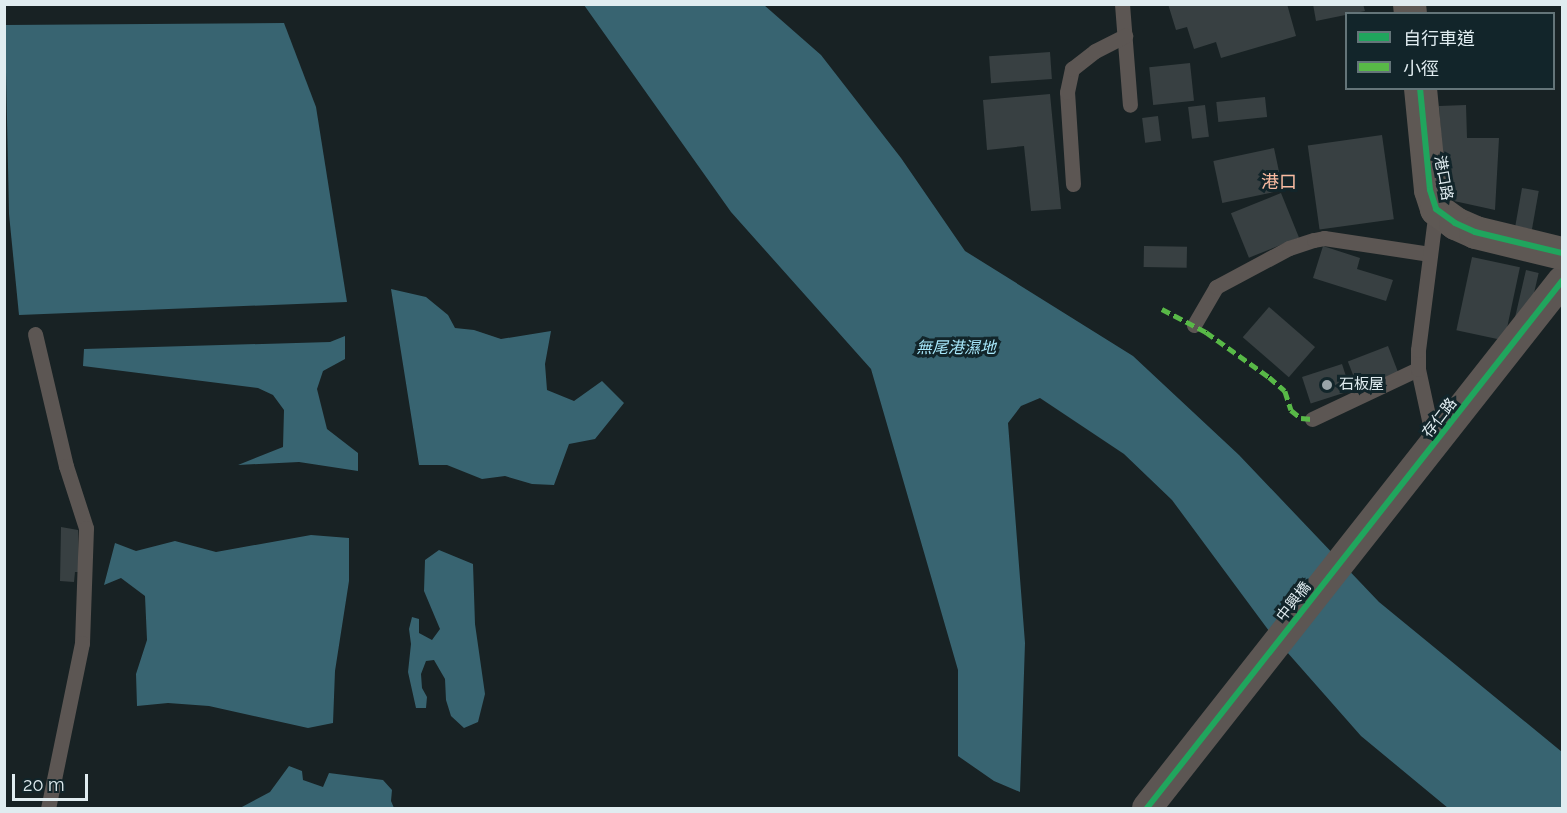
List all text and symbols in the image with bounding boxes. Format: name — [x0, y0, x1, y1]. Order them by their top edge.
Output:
legend — [1345, 12, 1555, 90]
text: 自行車道 — [1403, 28, 1475, 49]
text: 小徑 — [1403, 58, 1439, 79]
street label: 港口路 — [1430, 154, 1456, 202]
district label: 港口 — [1261, 171, 1297, 193]
water label: 無尾港濕地 — [916, 338, 996, 358]
place label: 石板屋 — [1339, 376, 1384, 394]
marker: 石板屋 — [1320, 378, 1334, 392]
street label: 存仁路 — [1419, 395, 1461, 441]
street label: 中興橋 — [1273, 579, 1315, 625]
scale bar — [15, 762, 92, 800]
text: 20 m — [23, 774, 65, 795]

